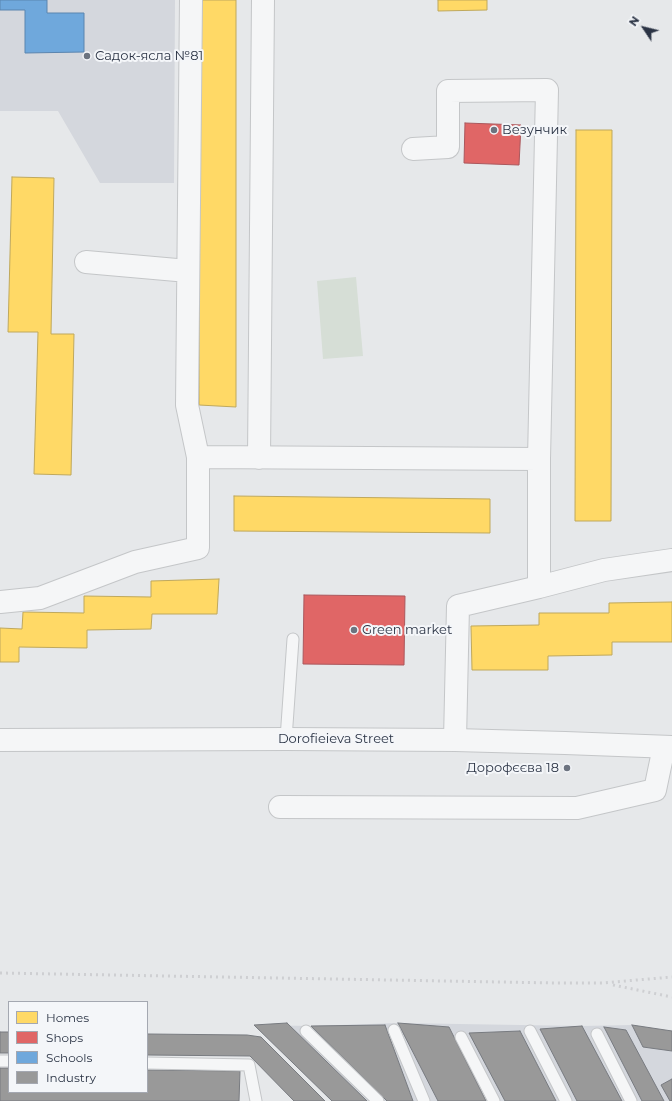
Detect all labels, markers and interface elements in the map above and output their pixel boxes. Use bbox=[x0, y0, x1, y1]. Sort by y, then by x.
north arrow bbox=[624, 8, 664, 48]
text: N bbox=[626, 13, 642, 29]
place label: Садок-ясла №81 bbox=[95, 48, 203, 64]
marker: Садок-ясла №81 bbox=[82, 51, 92, 61]
place label: Везунчик bbox=[502, 122, 567, 138]
marker: Везунчик bbox=[489, 125, 499, 135]
place label: Green market bbox=[362, 622, 452, 638]
marker: Green market bbox=[349, 625, 359, 635]
street label: Dorofieieva Street bbox=[278, 731, 394, 747]
place label: Дорофєєва 18 bbox=[467, 760, 559, 776]
marker: Дорофєєва 18 bbox=[562, 763, 572, 773]
legend bbox=[8, 1001, 148, 1093]
text: Homes bbox=[46, 1010, 89, 1025]
text: Shops bbox=[46, 1030, 83, 1045]
text: Schools bbox=[46, 1050, 92, 1065]
text: Industry bbox=[46, 1070, 96, 1085]

